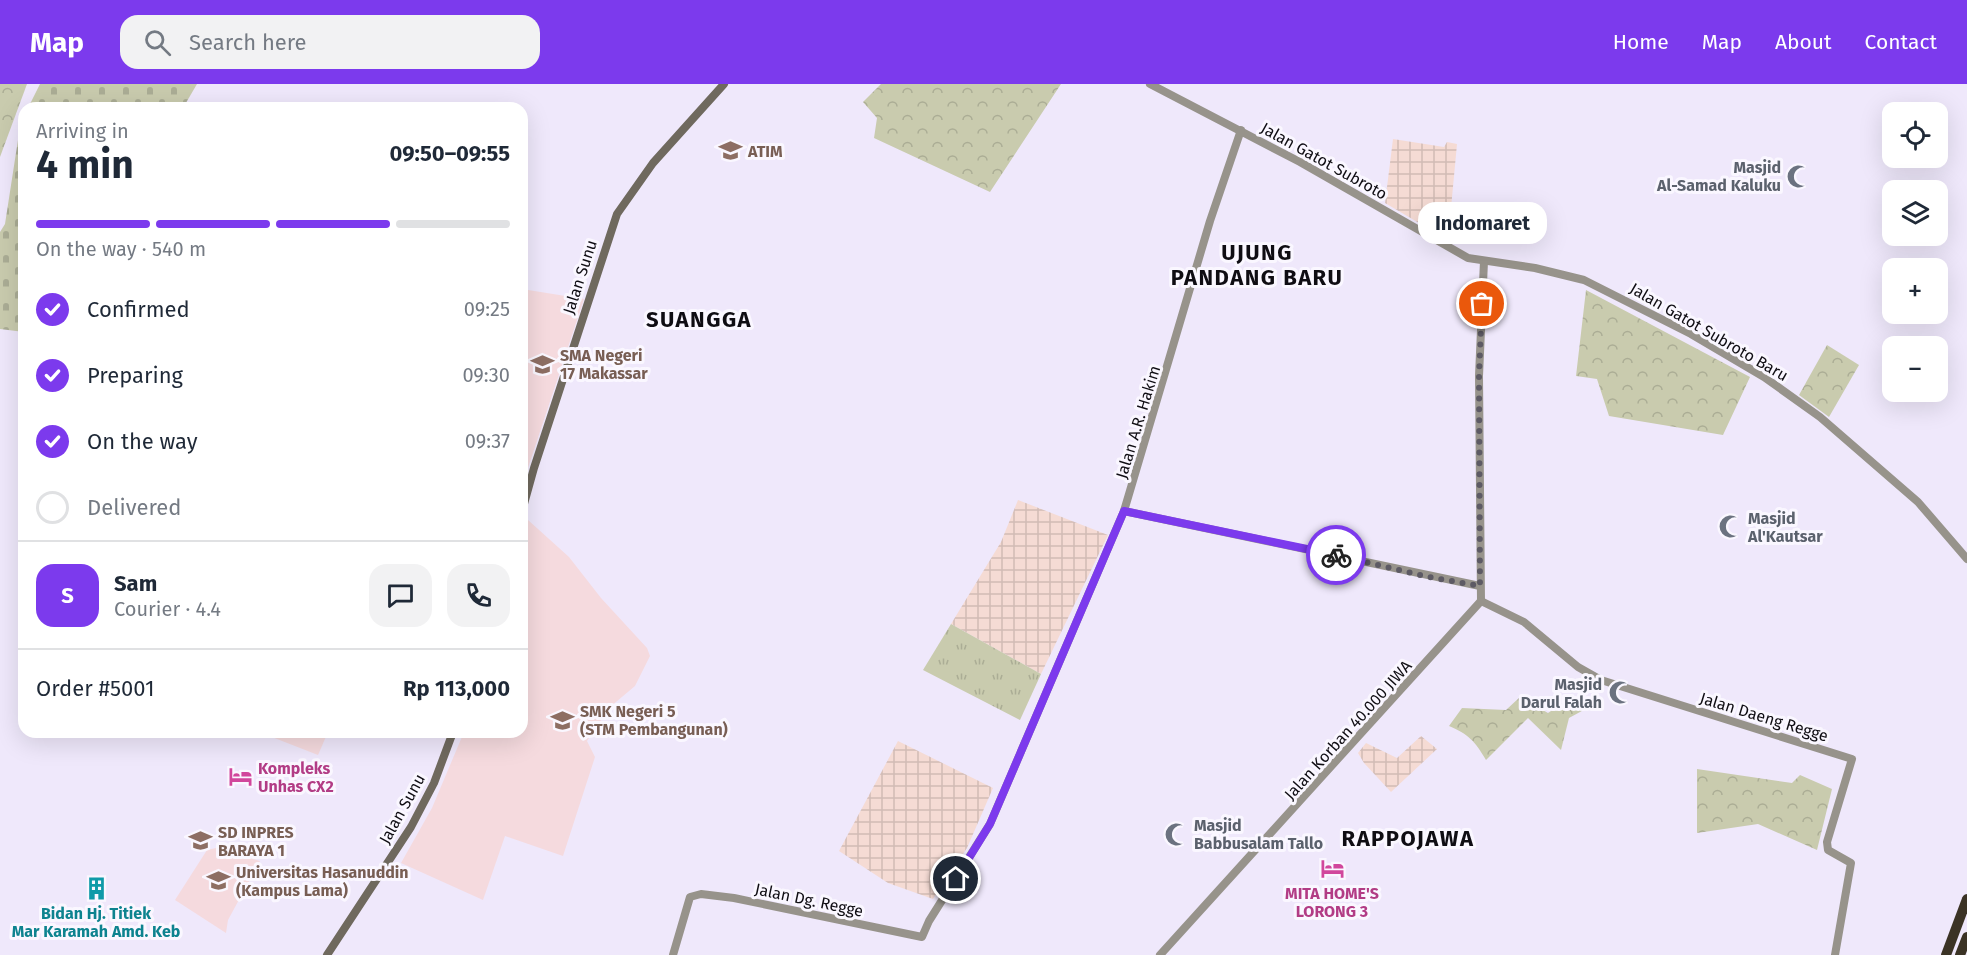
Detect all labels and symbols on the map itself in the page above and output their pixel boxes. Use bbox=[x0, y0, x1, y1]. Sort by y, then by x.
street label: Jalan Gatot Subroto bbox=[1258, 118, 1390, 204]
school or university icon: ATIM bbox=[717, 138, 743, 164]
place label: ATIM bbox=[747, 142, 783, 161]
place label: Masjid Al-Samad Kaluku bbox=[1656, 158, 1781, 195]
mosque icon: Masjid Al-Samad Kaluku bbox=[1786, 163, 1812, 189]
callout: Indomaret bbox=[1418, 202, 1546, 244]
street label: Jalan Sunu bbox=[559, 237, 601, 317]
district label: UJUNG PANDANG BARU bbox=[1171, 239, 1343, 291]
pin bbox=[1456, 278, 1507, 329]
street label: Jalan Gatot Subroto Baru bbox=[1626, 279, 1792, 385]
district label: SUANGGA bbox=[646, 306, 752, 333]
place label: SMA Negeri 17 Makassar bbox=[560, 346, 648, 383]
school or university icon: SMA Negeri 17 Makassar bbox=[529, 351, 555, 377]
street label: Jalan A.R. Hakim bbox=[1112, 363, 1164, 481]
place label: Masjid Al'Kautsar bbox=[1747, 509, 1823, 546]
mosque icon: Masjid Al'Kautsar bbox=[1717, 514, 1743, 540]
courier bbox=[1306, 525, 1366, 585]
street label: Jalan Korban 40.000 JIWA bbox=[1280, 656, 1416, 804]
place label: Masjid Darul Falah bbox=[1521, 675, 1602, 712]
mosque icon: Masjid Darul Falah bbox=[1607, 680, 1633, 706]
street label: Jalan Daeng Regge bbox=[1698, 688, 1830, 746]
place label: SMK Negeri 5 (STM Pembangunan) bbox=[580, 702, 728, 739]
school or university icon: SMK Negeri 5 (STM Pembangunan) bbox=[549, 707, 575, 733]
place label: Kompleks Unhas CX2 bbox=[258, 759, 334, 796]
hotel icon: Kompleks Unhas CX2 bbox=[227, 764, 253, 790]
street label: Jalan Sunu bbox=[375, 771, 429, 847]
place label: Masjid Babbusalam Tallo bbox=[1194, 816, 1323, 853]
mosque icon: Masjid Babbusalam Tallo bbox=[1163, 821, 1189, 847]
place label: SD INPRES BARAYA 1 bbox=[218, 823, 294, 860]
district label: RAPPOJAWA bbox=[1342, 825, 1474, 852]
school or university icon: SD INPRES BARAYA 1 bbox=[187, 828, 213, 854]
pin bbox=[930, 853, 981, 904]
hotel icon: MITA HOME'S LORONG 3 bbox=[1319, 855, 1345, 881]
place label: Universitas Hasanuddin (Kampus Lama) bbox=[236, 863, 409, 900]
school or university icon: Universitas Hasanuddin (Kampus Lama) bbox=[205, 868, 231, 894]
building icon: Bidan Hj. Titiek Mar Karamah Amd. Keb bbox=[83, 875, 109, 901]
street label: Jalan Dg. Regge bbox=[753, 879, 865, 921]
place label: MITA HOME'S LORONG 3 bbox=[1285, 884, 1379, 921]
place label: Bidan Hj. Titiek Mar Karamah Amd. Keb bbox=[12, 904, 180, 941]

